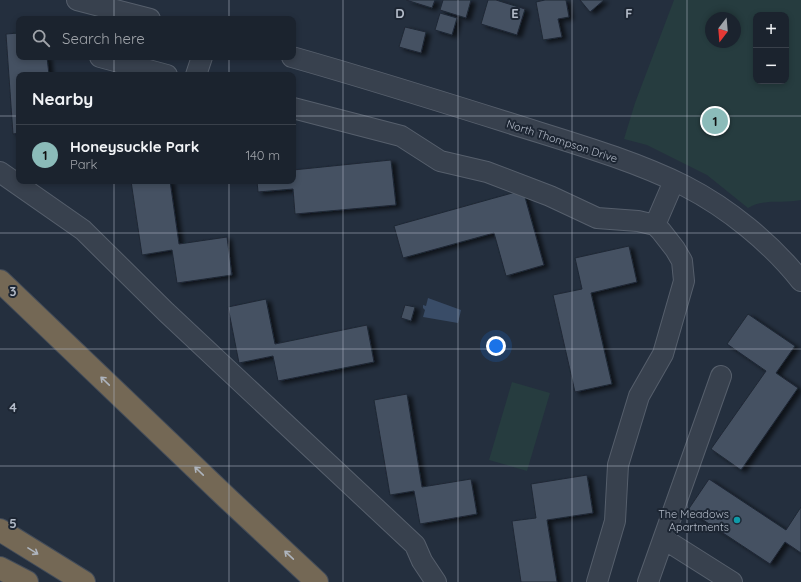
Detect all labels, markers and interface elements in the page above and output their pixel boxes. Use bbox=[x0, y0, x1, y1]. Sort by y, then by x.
text: D bbox=[395, 5, 405, 21]
text: E bbox=[511, 5, 519, 21]
text: F bbox=[625, 5, 633, 21]
north arrow bbox=[705, 12, 741, 48]
map controls bbox=[753, 12, 789, 84]
button: + bbox=[753, 12, 789, 48]
search box bbox=[16, 16, 296, 60]
icon: search bbox=[30, 27, 52, 49]
text: Search here bbox=[62, 29, 145, 48]
button: − bbox=[753, 48, 789, 84]
text: Nearby bbox=[32, 88, 93, 109]
pin: 1 bbox=[702, 106, 728, 136]
street label: North Thompson Drive bbox=[505, 116, 619, 166]
text: Honeysuckle Park bbox=[70, 137, 199, 156]
text: 1 bbox=[42, 147, 48, 163]
text: 140 m bbox=[245, 147, 280, 163]
text: Park bbox=[70, 156, 98, 172]
text: 3 bbox=[10, 283, 17, 299]
your location bbox=[486, 336, 506, 356]
one-way arrow bbox=[100, 377, 110, 386]
text: 4 bbox=[9, 399, 17, 415]
one-way arrow bbox=[193, 466, 204, 475]
place label: The Meadows Apartments bbox=[658, 507, 729, 534]
text: 5 bbox=[9, 515, 17, 531]
marker: The Meadows Apartments bbox=[732, 515, 742, 525]
one-way arrow bbox=[27, 547, 39, 555]
one-way arrow bbox=[284, 551, 294, 560]

